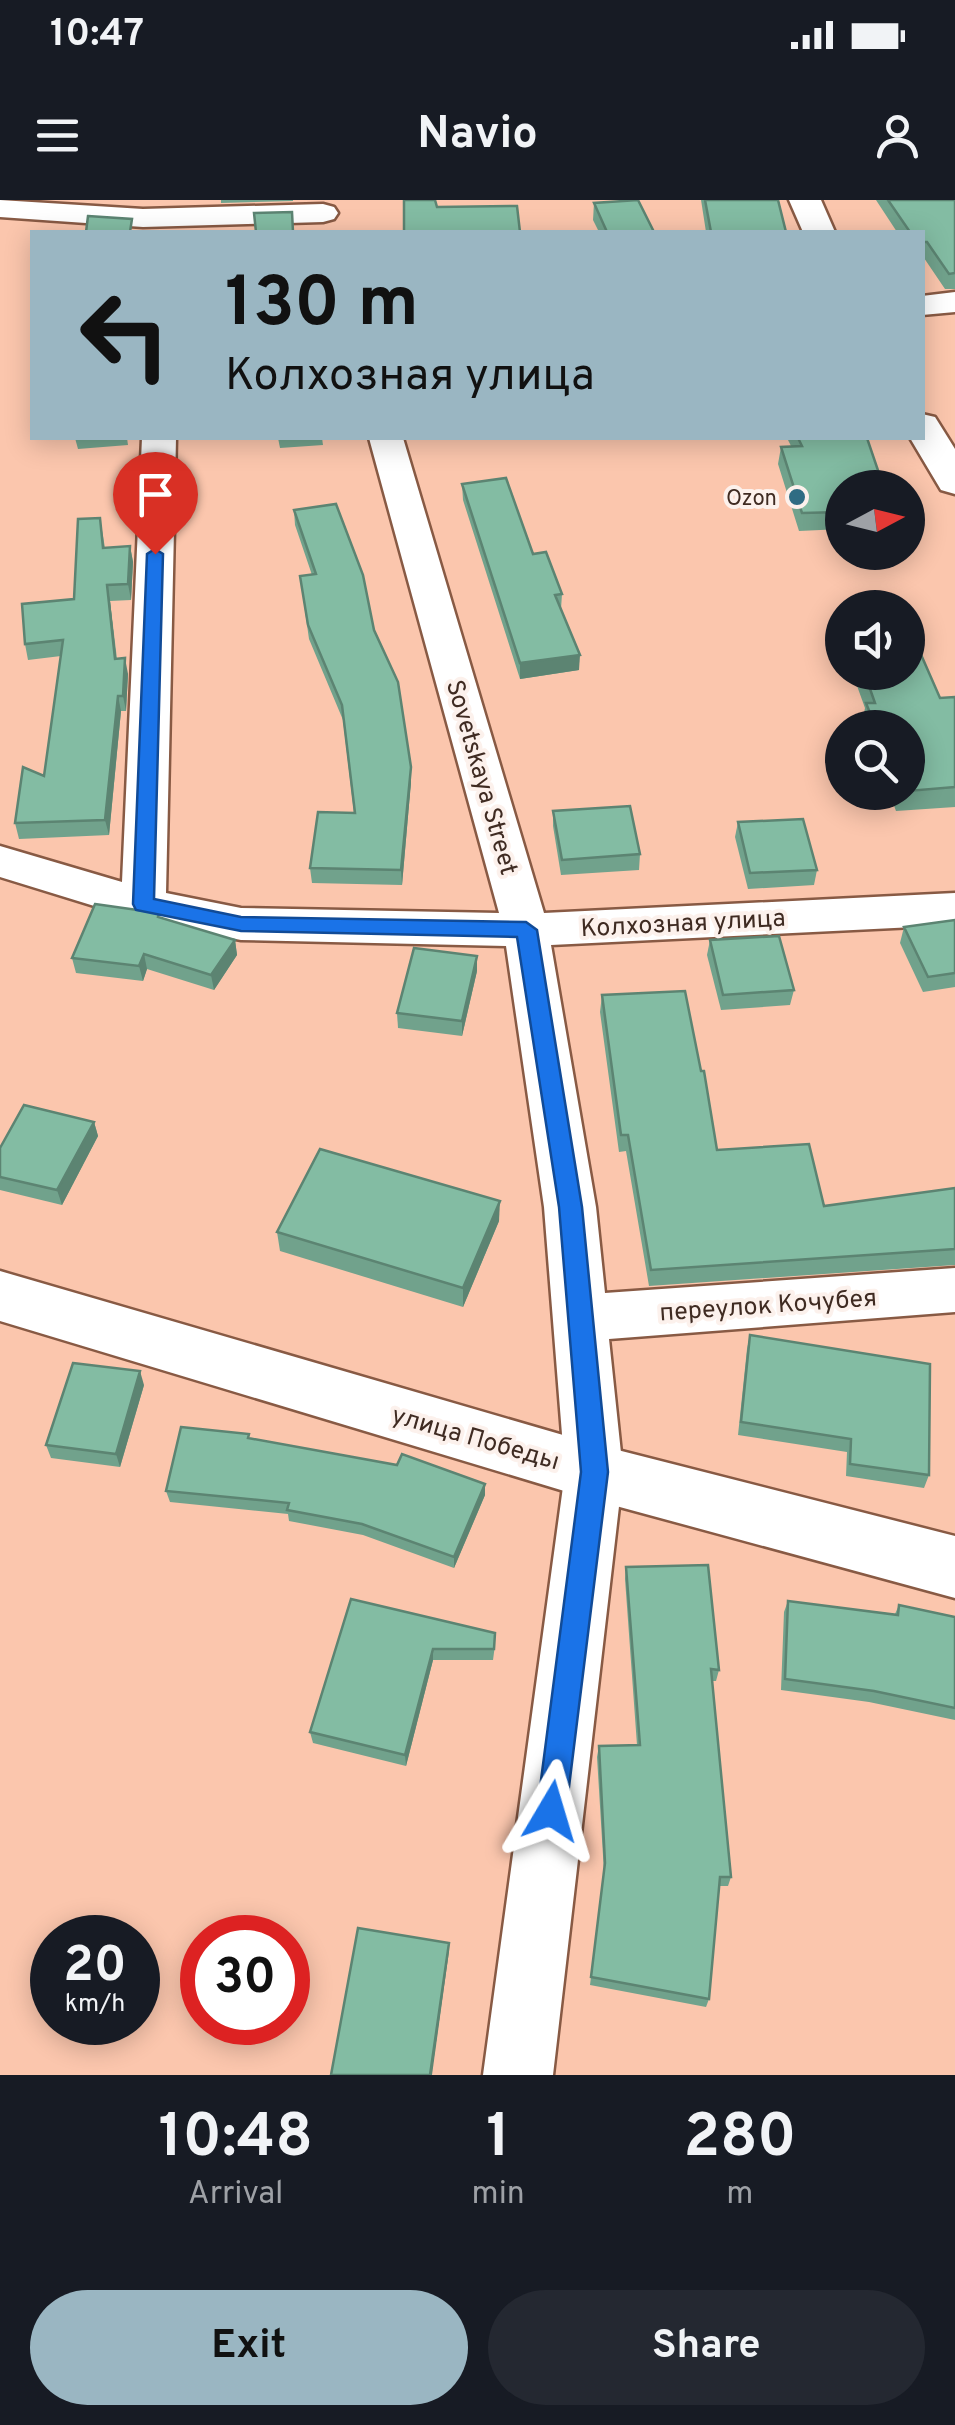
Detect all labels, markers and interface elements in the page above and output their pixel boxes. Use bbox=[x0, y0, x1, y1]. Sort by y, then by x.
text: 10:47 bbox=[50, 11, 144, 60]
text: Navio bbox=[417, 107, 538, 164]
icon: menu bbox=[30, 108, 85, 163]
icon: person bbox=[870, 108, 925, 163]
text: 130 m bbox=[225, 262, 419, 351]
icon: left bbox=[60, 270, 190, 400]
text: Колхозная улица bbox=[225, 349, 595, 406]
pin bbox=[113, 452, 198, 555]
icon: arrive bbox=[128, 467, 183, 522]
north arrow bbox=[825, 470, 925, 570]
map controls bbox=[825, 470, 925, 810]
place label: Ozon bbox=[726, 486, 777, 513]
marker: Ozon bbox=[786, 486, 808, 508]
button: sound bbox=[825, 590, 925, 690]
street label: Sovetskaya Street bbox=[437, 677, 523, 879]
button: search bbox=[825, 710, 925, 810]
street label: Колхозная улица bbox=[580, 904, 787, 946]
street label: переулок Кочубея bbox=[658, 1283, 878, 1331]
street label: улица Победы bbox=[388, 1401, 563, 1479]
position arrow bbox=[499, 1759, 603, 1863]
speed limit sign: 30 bbox=[180, 1915, 310, 2045]
text: 20 bbox=[63, 1936, 127, 1999]
text: km/h bbox=[65, 1989, 125, 2021]
text: 10:48 bbox=[159, 2102, 313, 2178]
text: 1 bbox=[486, 2102, 510, 2178]
text: 280 bbox=[683, 2102, 796, 2178]
text: Arrival bbox=[188, 2175, 283, 2215]
text: min bbox=[472, 2175, 525, 2215]
text: m bbox=[726, 2175, 753, 2215]
button: Exit bbox=[30, 2290, 468, 2405]
button: Share bbox=[488, 2290, 925, 2405]

